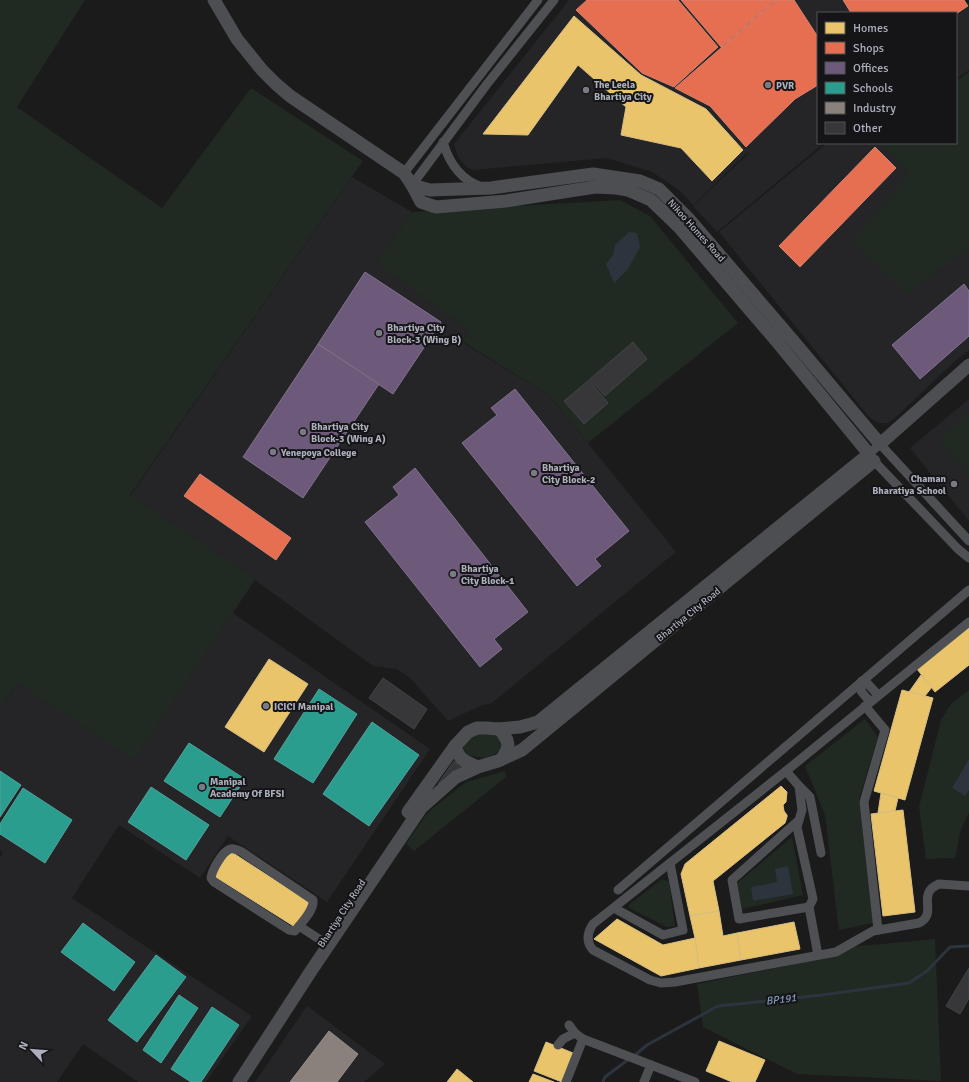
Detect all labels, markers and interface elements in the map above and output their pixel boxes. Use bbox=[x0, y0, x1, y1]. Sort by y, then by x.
legend bbox=[817, 12, 957, 144]
text: Homes bbox=[853, 21, 888, 36]
text: Shops bbox=[853, 41, 884, 56]
text: Offices bbox=[853, 61, 888, 76]
place label: The Leela Bhartiya City bbox=[594, 79, 652, 103]
marker: PVR bbox=[763, 80, 773, 90]
place label: PVR bbox=[776, 80, 794, 92]
text: Schools bbox=[853, 81, 893, 96]
marker: The Leela Bhartiya City bbox=[581, 85, 591, 95]
text: Industry bbox=[853, 101, 896, 116]
text: Other bbox=[853, 121, 883, 136]
street label: Nikoo Homes Road bbox=[665, 197, 727, 264]
place label: Bhartiya City Block-3 (Wing B) bbox=[387, 322, 461, 346]
marker: Bhartiya City Block-3 (Wing B) bbox=[374, 328, 384, 338]
place label: Bhartiya City Block-3 (Wing A) bbox=[311, 421, 386, 445]
marker: Bhartiya City Block-3 (Wing A) bbox=[298, 427, 308, 437]
marker: Yenepoya College bbox=[268, 447, 278, 457]
place label: Yenepoya College bbox=[280, 447, 356, 459]
place label: Bhartiya City Block-2 bbox=[542, 462, 595, 486]
marker: Bhartiya City Block-2 bbox=[529, 468, 539, 478]
place label: Chaman Bharatiya School bbox=[872, 473, 947, 497]
marker: Chaman Bharatiya School bbox=[949, 479, 959, 489]
place label: Bhartiya City Block-1 bbox=[461, 563, 515, 587]
marker: Bhartiya City Block-1 bbox=[448, 569, 458, 579]
street label: Bhartiya City Road bbox=[654, 585, 723, 644]
marker: ICICI Manipal bbox=[261, 701, 271, 711]
place label: ICICI Manipal bbox=[274, 701, 333, 713]
place label: Manipal Academy Of BFSI bbox=[210, 776, 284, 800]
marker: Manipal Academy Of BFSI bbox=[197, 782, 207, 792]
street label: Bhartiya City Road bbox=[315, 877, 368, 950]
water label: BP191 bbox=[765, 991, 797, 1008]
north arrow bbox=[12, 1030, 52, 1070]
text: N bbox=[16, 1040, 31, 1052]

